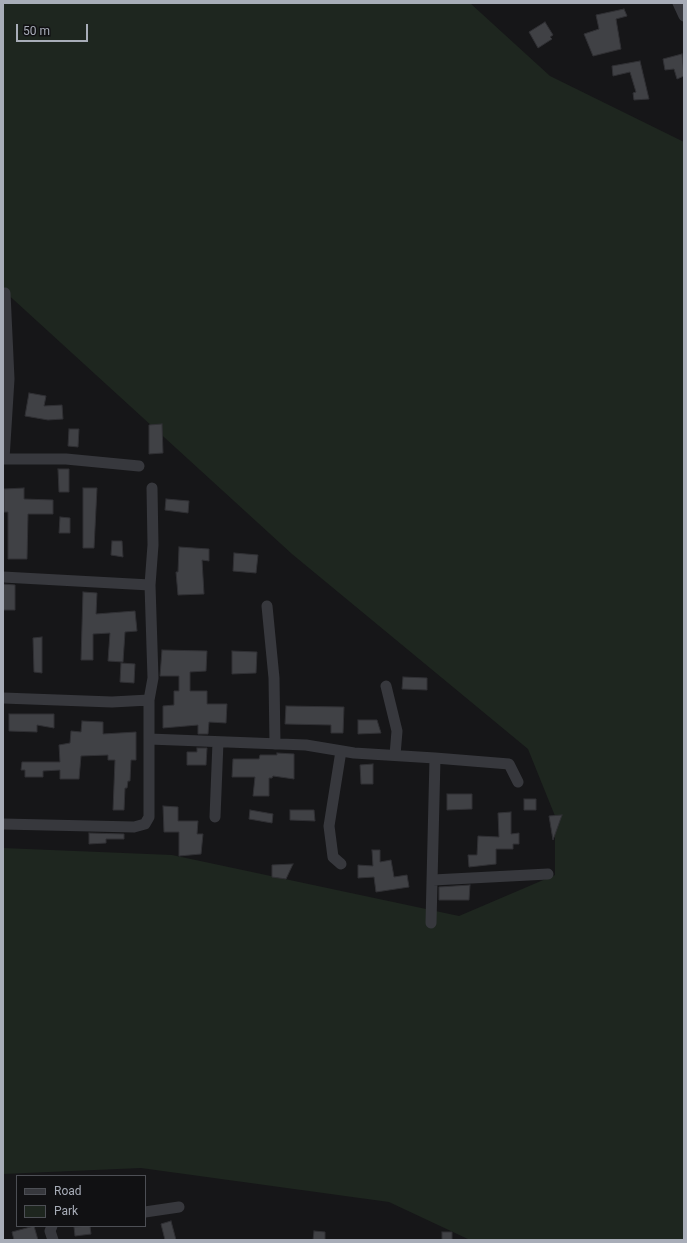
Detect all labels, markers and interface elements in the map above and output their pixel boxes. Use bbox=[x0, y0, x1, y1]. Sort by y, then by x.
scale bar bbox=[18, 16, 90, 42]
text: 50 m bbox=[23, 24, 50, 38]
legend bbox=[16, 1175, 146, 1227]
text: Road bbox=[54, 1184, 82, 1198]
text: Park bbox=[54, 1204, 78, 1218]

